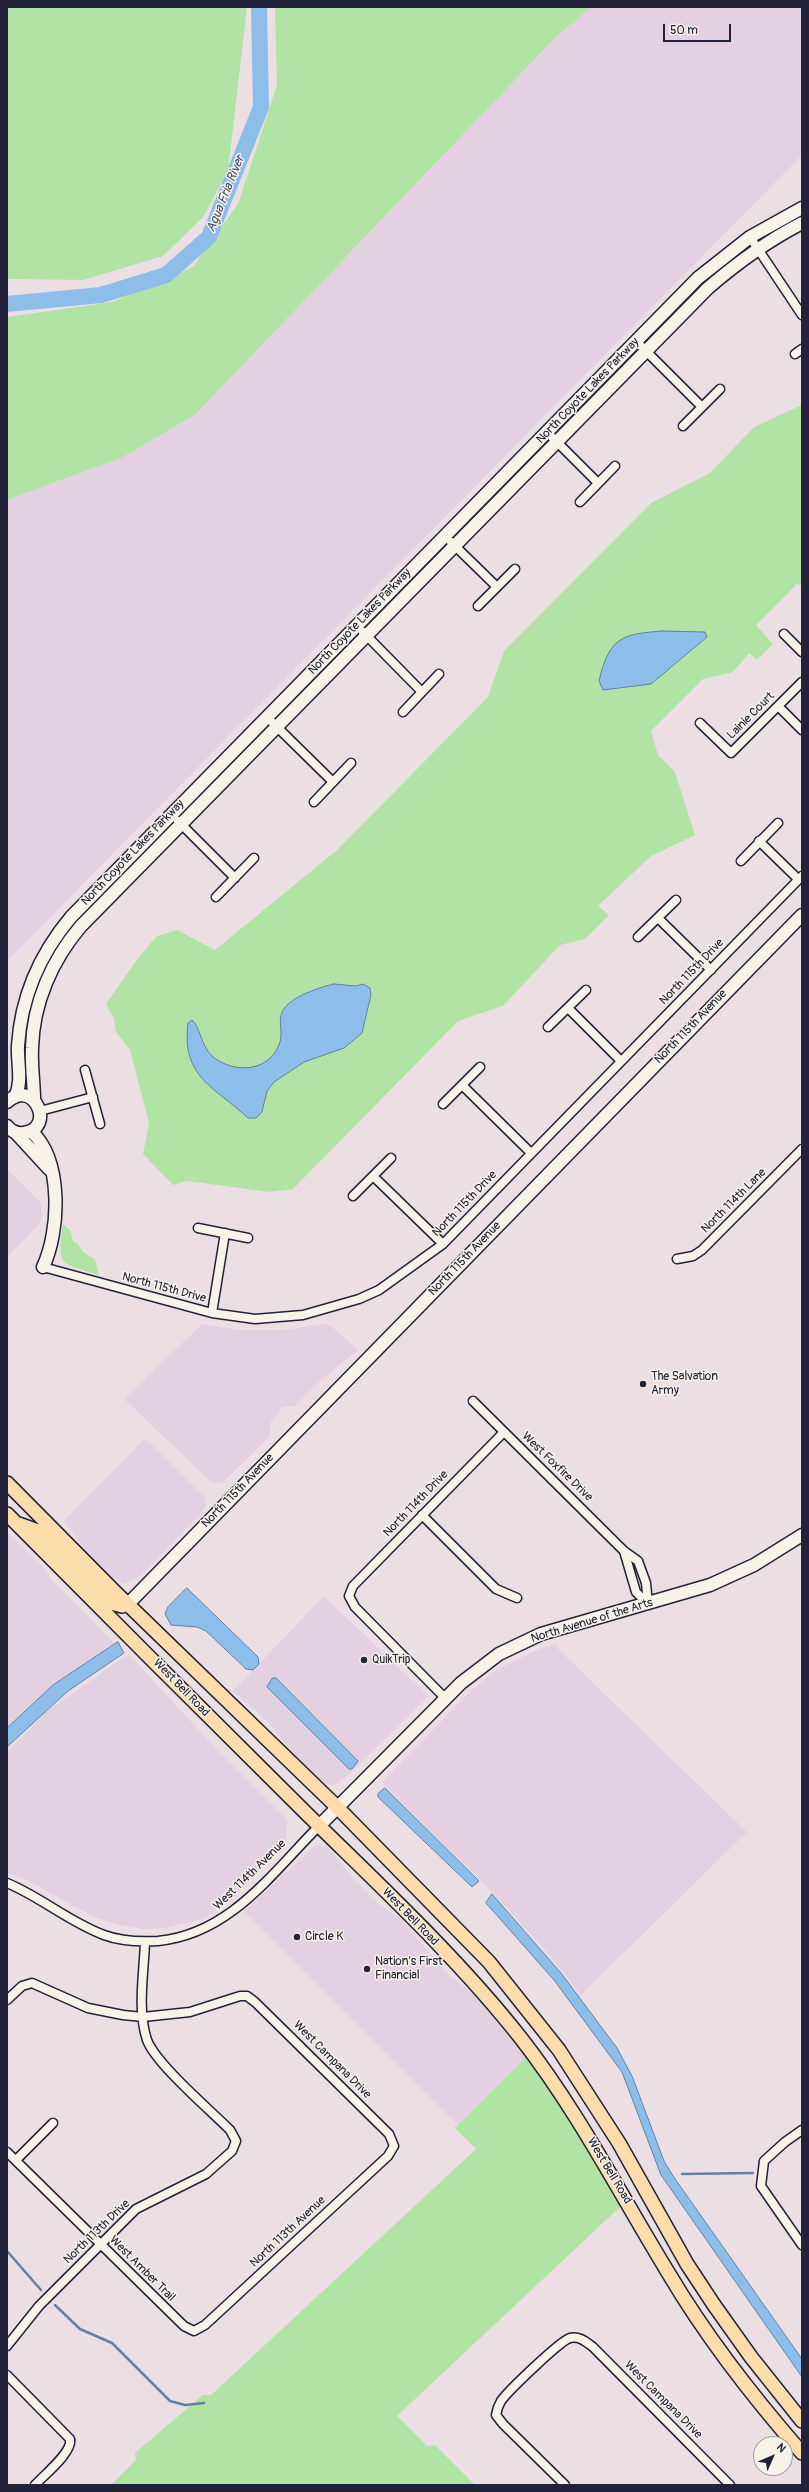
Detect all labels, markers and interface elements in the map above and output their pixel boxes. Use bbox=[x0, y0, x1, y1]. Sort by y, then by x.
scale bar bbox=[665, 16, 733, 42]
text: 50 m bbox=[670, 23, 698, 38]
water label: Agua Fria River bbox=[204, 153, 248, 235]
street label: North Coyote Lakes Parkway bbox=[534, 335, 642, 447]
street label: North Coyote Lakes Parkway bbox=[306, 566, 414, 678]
street label: Lainie Court bbox=[724, 689, 778, 743]
street label: North Coyote Lakes Parkway bbox=[79, 797, 187, 909]
street label: North 115th Drive bbox=[657, 936, 727, 1008]
street label: North 115th Avenue bbox=[652, 987, 730, 1067]
street label: North 114th Lane bbox=[698, 1165, 770, 1237]
street label: North 115th Drive bbox=[430, 1168, 500, 1240]
street label: North 115th Avenue bbox=[426, 1219, 504, 1299]
street label: North 115th Drive bbox=[120, 1270, 208, 1306]
place label: The Salvation Army bbox=[651, 1370, 718, 1398]
marker: The Salvation Army bbox=[638, 1379, 648, 1389]
street label: West Foxfire Drive bbox=[519, 1429, 595, 1505]
street label: North 115th Avenue bbox=[199, 1451, 277, 1531]
street label: North 114th Drive bbox=[381, 1468, 451, 1540]
street label: North Avenue of the Arts bbox=[529, 1596, 655, 1646]
place label: QuikTrip bbox=[372, 1653, 410, 1667]
marker: QuikTrip bbox=[359, 1655, 369, 1665]
street label: West Bell Road bbox=[150, 1656, 212, 1720]
street label: West 114th Avenue bbox=[211, 1837, 289, 1913]
street label: West Bell Road bbox=[379, 1885, 441, 1949]
place label: Circle K bbox=[305, 1930, 344, 1944]
marker: Circle K bbox=[292, 1932, 302, 1942]
place label: Nation's First Financial bbox=[375, 1955, 443, 1983]
marker: Nation's First Financial bbox=[362, 1964, 372, 1974]
street label: West Campana Drive bbox=[290, 2018, 374, 2102]
street label: West Bell Road bbox=[584, 2135, 634, 2207]
street label: North 113th Avenue bbox=[247, 2193, 329, 2271]
street label: North 113th Drive bbox=[61, 2197, 133, 2267]
street label: West Amber Trail bbox=[106, 2233, 178, 2305]
street label: West Campana Drive bbox=[621, 2358, 705, 2442]
north arrow bbox=[753, 2436, 793, 2476]
text: N bbox=[774, 2441, 788, 2455]

